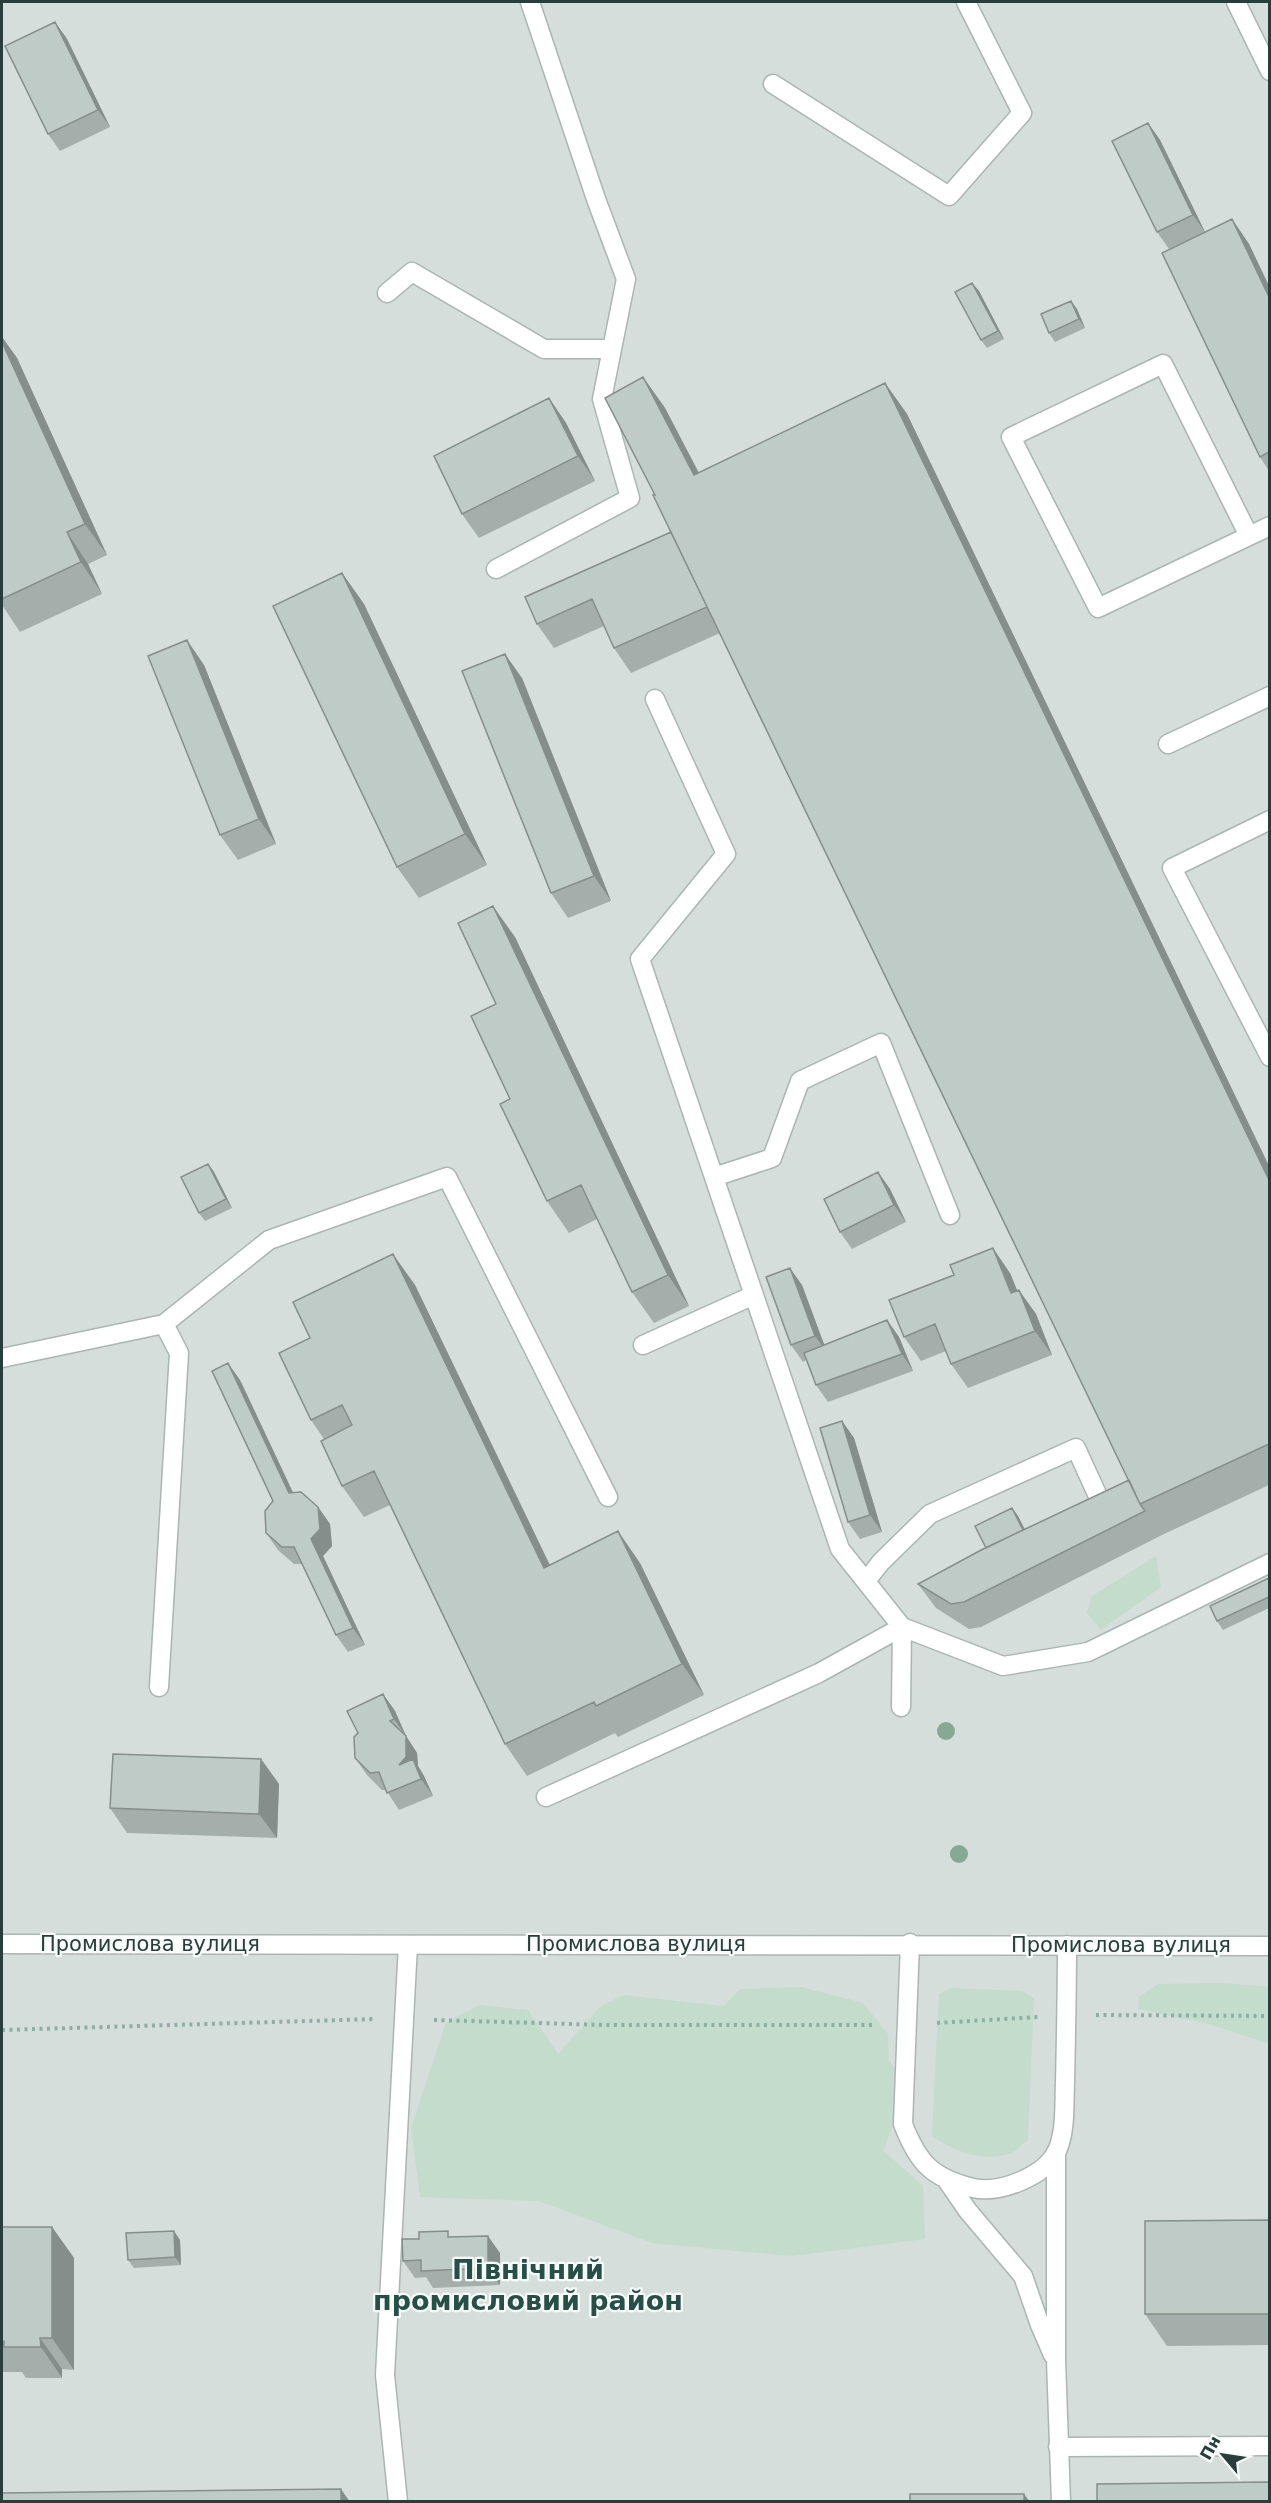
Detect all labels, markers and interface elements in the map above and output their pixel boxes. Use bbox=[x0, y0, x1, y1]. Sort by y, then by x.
street label: Промислова вулиця bbox=[40, 1932, 260, 1956]
street label: Промислова вулиця bbox=[526, 1932, 746, 1956]
street label: Промислова вулиця bbox=[1011, 1933, 1231, 1957]
district label: Північний промисловий район bbox=[373, 2254, 683, 2316]
north arrow bbox=[1193, 2425, 1253, 2485]
text: Пн bbox=[1196, 2433, 1225, 2463]

